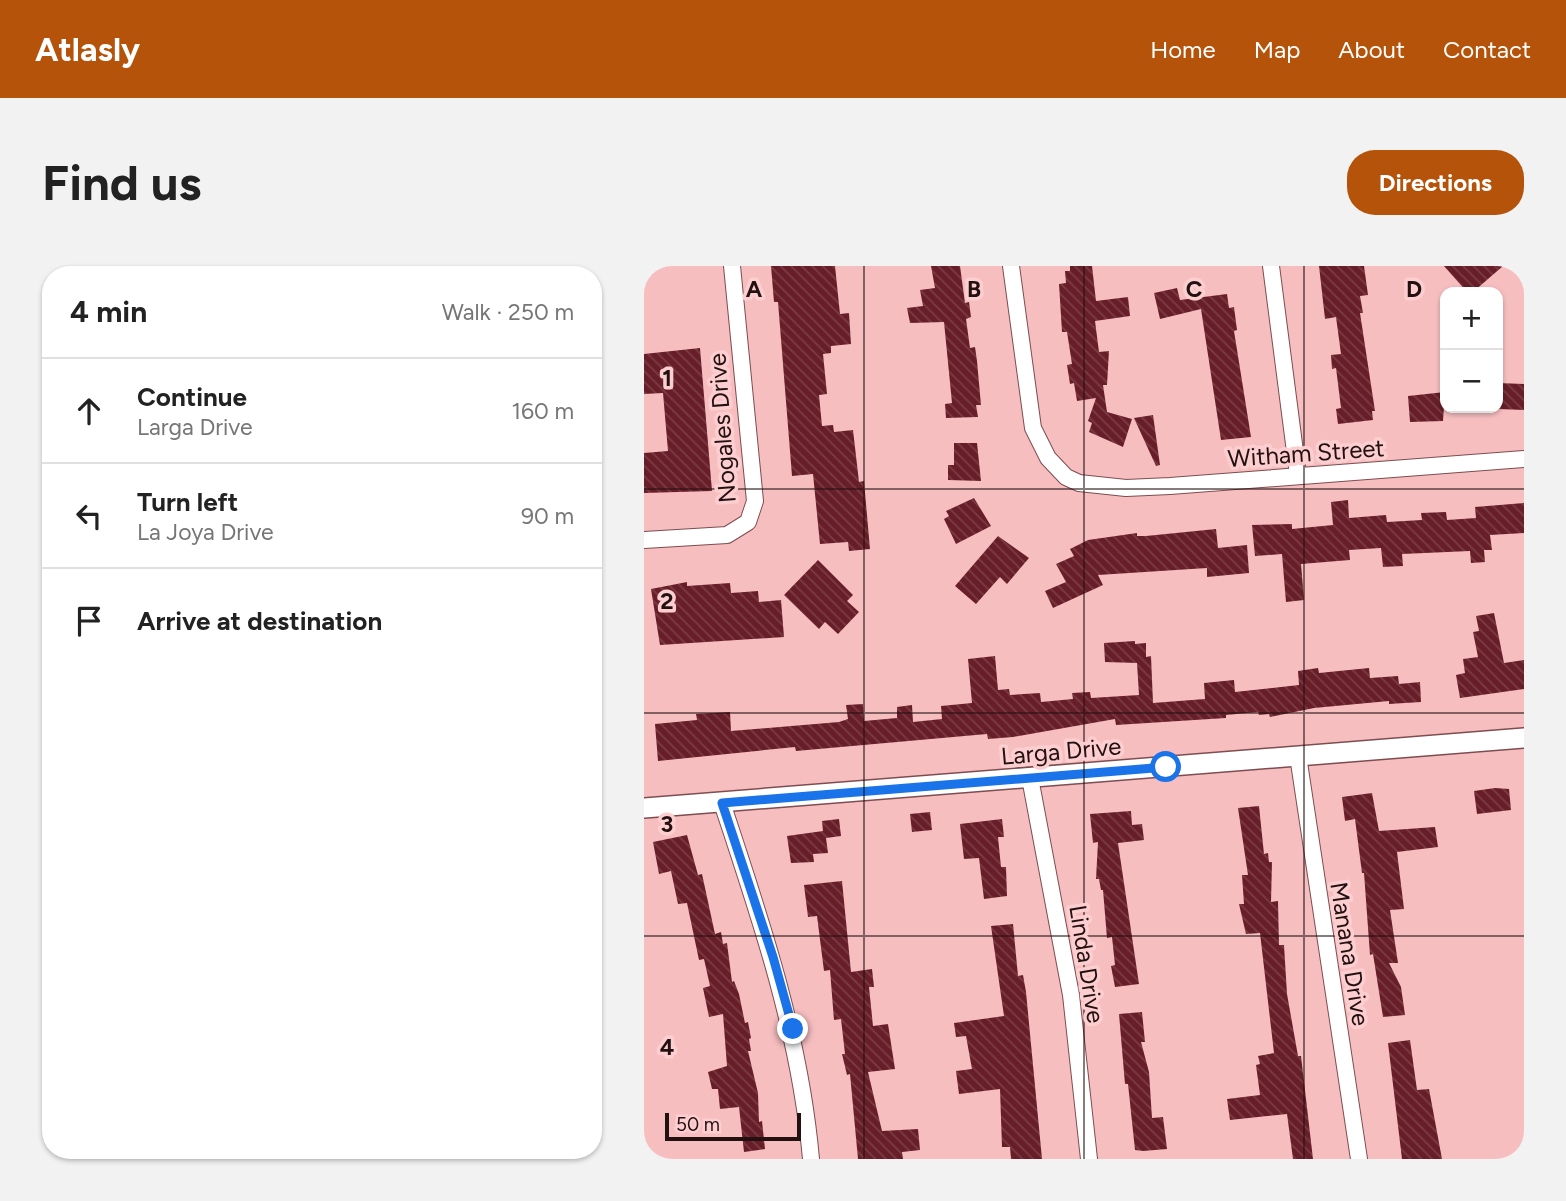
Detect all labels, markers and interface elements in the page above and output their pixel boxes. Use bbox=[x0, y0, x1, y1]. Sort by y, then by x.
text: Atlasly bbox=[35, 30, 140, 69]
text: Home bbox=[1150, 35, 1216, 64]
text: Map bbox=[1254, 35, 1300, 64]
text: About bbox=[1338, 35, 1405, 64]
text: Contact bbox=[1443, 35, 1531, 64]
button: Directions bbox=[1347, 150, 1524, 215]
text: Find us bbox=[42, 153, 201, 212]
text: A bbox=[746, 275, 763, 303]
text: B bbox=[967, 275, 981, 303]
text: C bbox=[1186, 275, 1203, 303]
text: D bbox=[1406, 275, 1422, 303]
map controls bbox=[1440, 287, 1503, 413]
button: + bbox=[1440, 287, 1503, 350]
text: 4 min bbox=[70, 293, 147, 330]
text: Walk · 250 m bbox=[442, 298, 574, 326]
button: − bbox=[1440, 350, 1503, 413]
street label: Nogales Drive bbox=[702, 352, 742, 504]
text: 1 bbox=[662, 364, 672, 392]
text: Continue bbox=[137, 381, 247, 413]
icon: ahead bbox=[70, 392, 108, 430]
text: 160 m bbox=[511, 397, 574, 425]
text: Larga Drive bbox=[137, 413, 253, 441]
street label: Witham Street bbox=[1227, 433, 1385, 473]
text: Turn left bbox=[137, 486, 238, 518]
icon: left bbox=[70, 497, 108, 535]
text: 90 m bbox=[521, 502, 574, 530]
text: La Joya Drive bbox=[137, 518, 274, 546]
text: 2 bbox=[660, 587, 674, 615]
icon: arrive bbox=[70, 602, 108, 640]
text: Arrive at destination bbox=[137, 605, 382, 637]
street label: Larga Drive bbox=[1000, 731, 1122, 771]
route start bbox=[1150, 751, 1181, 782]
text: 3 bbox=[661, 810, 673, 838]
street label: Manana Drive bbox=[1324, 880, 1376, 1028]
street label: Linda Drive bbox=[1063, 903, 1111, 1025]
route end bbox=[777, 1013, 808, 1044]
text: 4 bbox=[660, 1033, 674, 1061]
scale bar bbox=[665, 1110, 802, 1142]
text: 50 m bbox=[676, 1113, 720, 1136]

